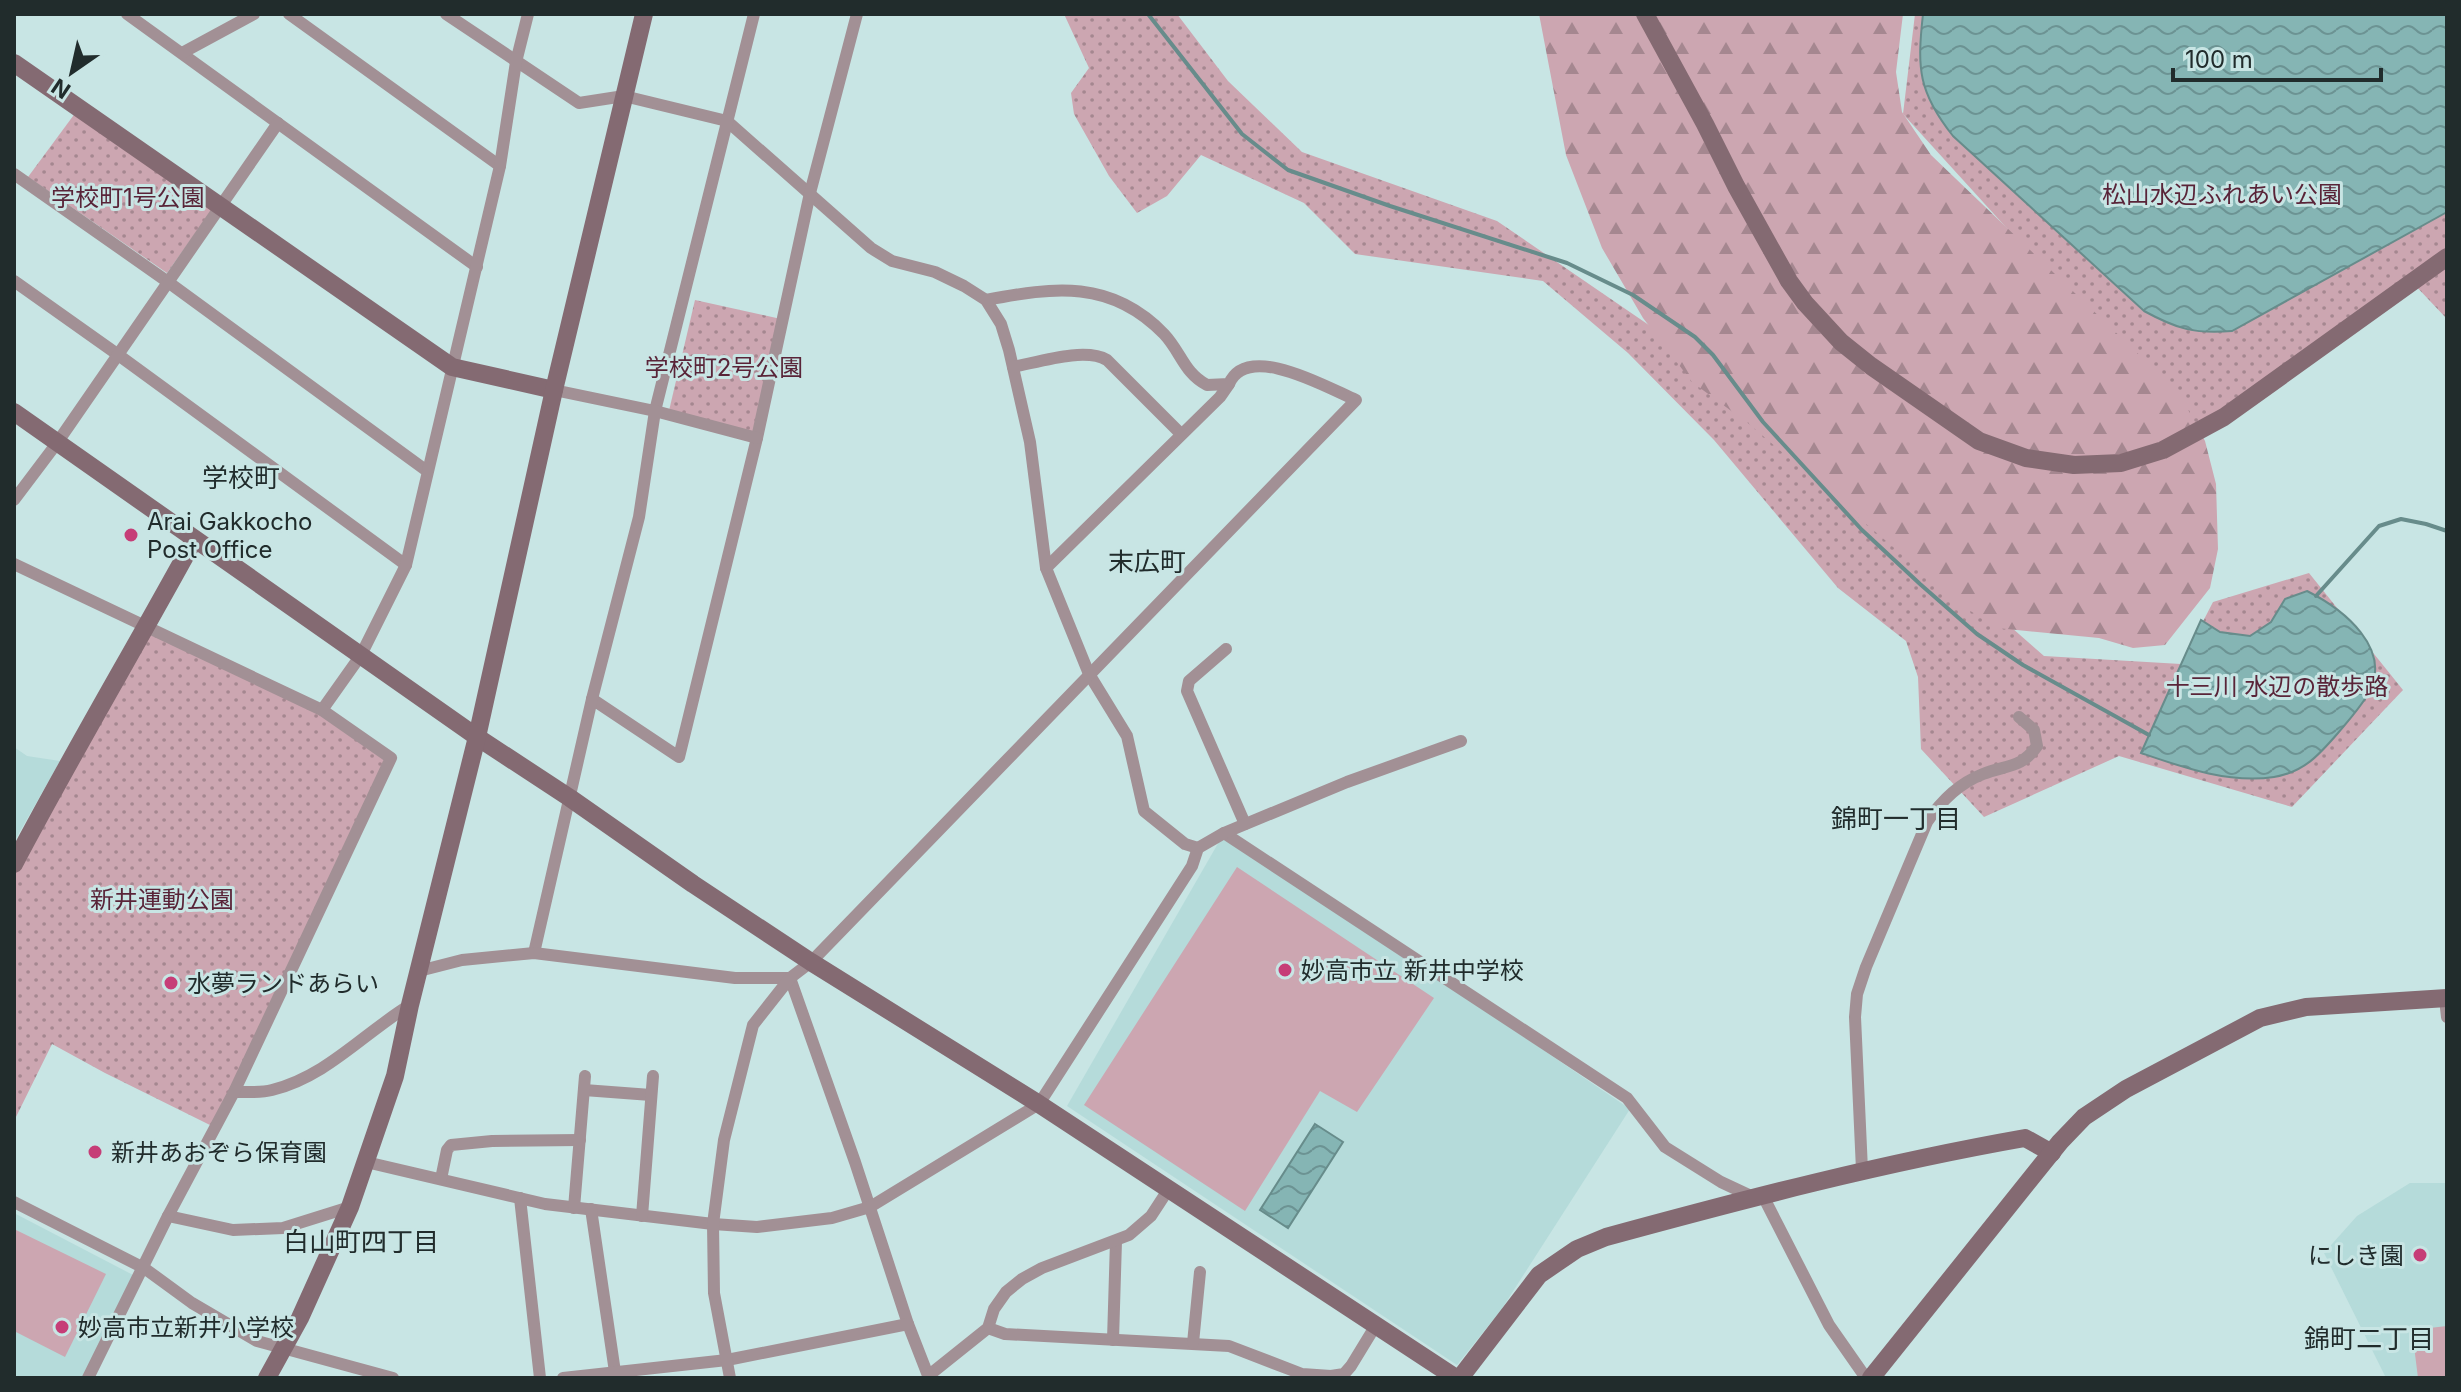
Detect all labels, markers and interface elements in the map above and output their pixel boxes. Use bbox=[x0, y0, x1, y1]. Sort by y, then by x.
north arrow bbox=[32, 32, 112, 112]
scale bar bbox=[2173, 32, 2381, 82]
text: 100 m bbox=[2185, 45, 2253, 74]
text: N bbox=[47, 73, 75, 104]
park label: 松山水辺ふれあい公園 bbox=[2102, 180, 2342, 209]
park label: 学校町1号公園 bbox=[51, 183, 205, 212]
park label: 学校町2号公園 bbox=[645, 353, 803, 382]
district label: 学校町 bbox=[202, 462, 280, 493]
place label: Arai Gakkocho Post Office bbox=[147, 507, 313, 564]
marker: Arai Gakkocho Post Office bbox=[122, 526, 140, 544]
district label: 末広町 bbox=[1108, 546, 1186, 577]
park label: 十三川 水辺の散歩路 bbox=[2166, 672, 2388, 701]
district label: 錦町一丁目 bbox=[1831, 803, 1961, 834]
park label: 新井運動公園 bbox=[90, 885, 234, 914]
place label: 妙高市立 新井中学校 bbox=[1301, 956, 1524, 985]
marker: 妙高市立 新井中学校 bbox=[1276, 961, 1294, 979]
place label: 水夢ランドあらい bbox=[187, 969, 379, 998]
marker: 水夢ランドあらい bbox=[162, 974, 180, 992]
place label: 新井あおぞら保育園 bbox=[111, 1138, 327, 1167]
marker: 新井あおぞら保育園 bbox=[86, 1143, 104, 1161]
district label: 白山町四丁目 bbox=[283, 1226, 439, 1257]
place label: にしき園 bbox=[2308, 1241, 2404, 1270]
marker: にしき園 bbox=[2411, 1246, 2429, 1264]
place label: 妙高市立新井小学校 bbox=[78, 1313, 294, 1342]
marker: 妙高市立新井小学校 bbox=[53, 1318, 71, 1336]
district label: 錦町二丁目 bbox=[2304, 1323, 2434, 1354]

